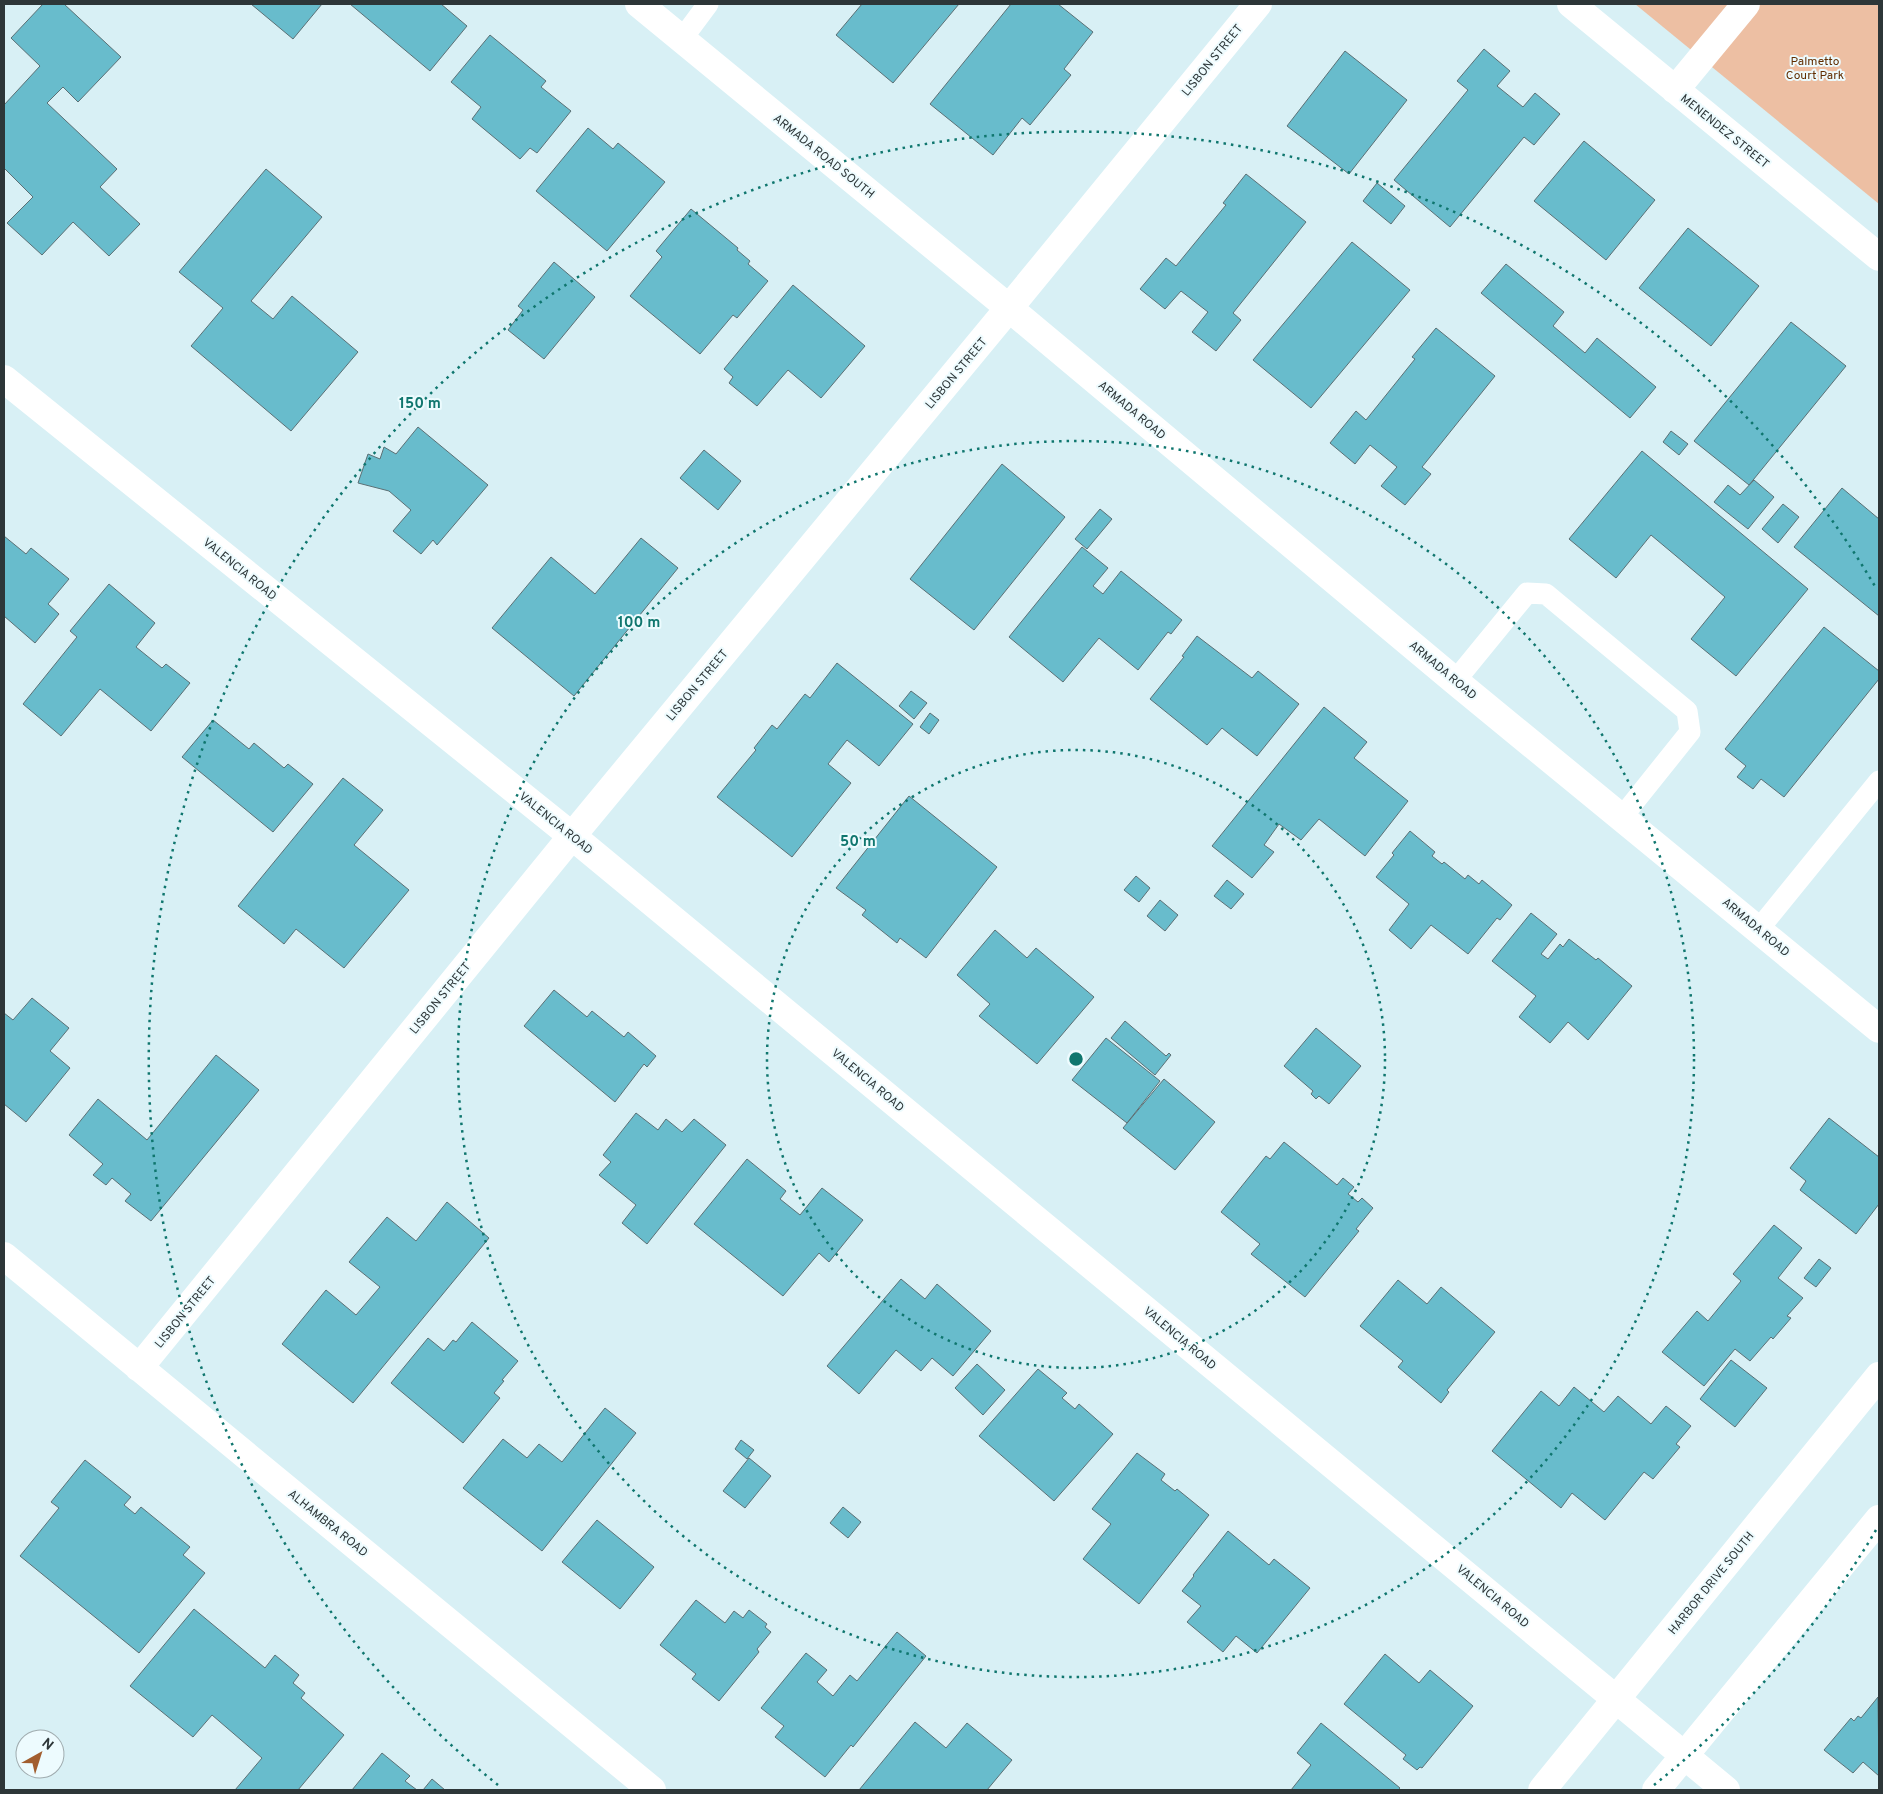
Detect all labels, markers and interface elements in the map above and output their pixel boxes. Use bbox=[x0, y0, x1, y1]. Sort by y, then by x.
street label: LISBON STREET bbox=[1179, 21, 1247, 100]
park label: Palmetto Court Park bbox=[1786, 54, 1844, 84]
street label: MENENDEZ STREET bbox=[1677, 91, 1772, 173]
street label: ARMADA ROAD SOUTH bbox=[769, 111, 877, 203]
street label: LISBON STREET bbox=[922, 335, 991, 413]
street label: ARMADA ROAD bbox=[1094, 378, 1169, 444]
text: 150 m bbox=[399, 395, 441, 414]
street label: VALENCIA ROAD bbox=[199, 535, 280, 604]
text: 100 m bbox=[618, 614, 660, 633]
street label: ARMADA ROAD bbox=[1405, 638, 1480, 704]
street label: LISBON STREET bbox=[663, 647, 732, 725]
street label: VALENCIA ROAD bbox=[515, 789, 596, 858]
text: 50 m bbox=[840, 833, 876, 852]
street label: ARMADA ROAD bbox=[1718, 895, 1793, 961]
street label: LISBON STREET bbox=[407, 959, 475, 1038]
street label: VALENCIA ROAD bbox=[828, 1046, 907, 1116]
centre of rings bbox=[1067, 1050, 1085, 1068]
street label: LISBON STREET bbox=[152, 1273, 220, 1352]
street label: VALENCIA ROAD bbox=[1140, 1304, 1219, 1374]
street label: ALHAMBRA ROAD bbox=[284, 1487, 371, 1561]
street label: HARBOR DRIVE SOUTH bbox=[1665, 1529, 1758, 1638]
street label: VALENCIA ROAD bbox=[1453, 1562, 1532, 1632]
north arrow bbox=[15, 1729, 65, 1779]
text: N bbox=[38, 1735, 56, 1755]

